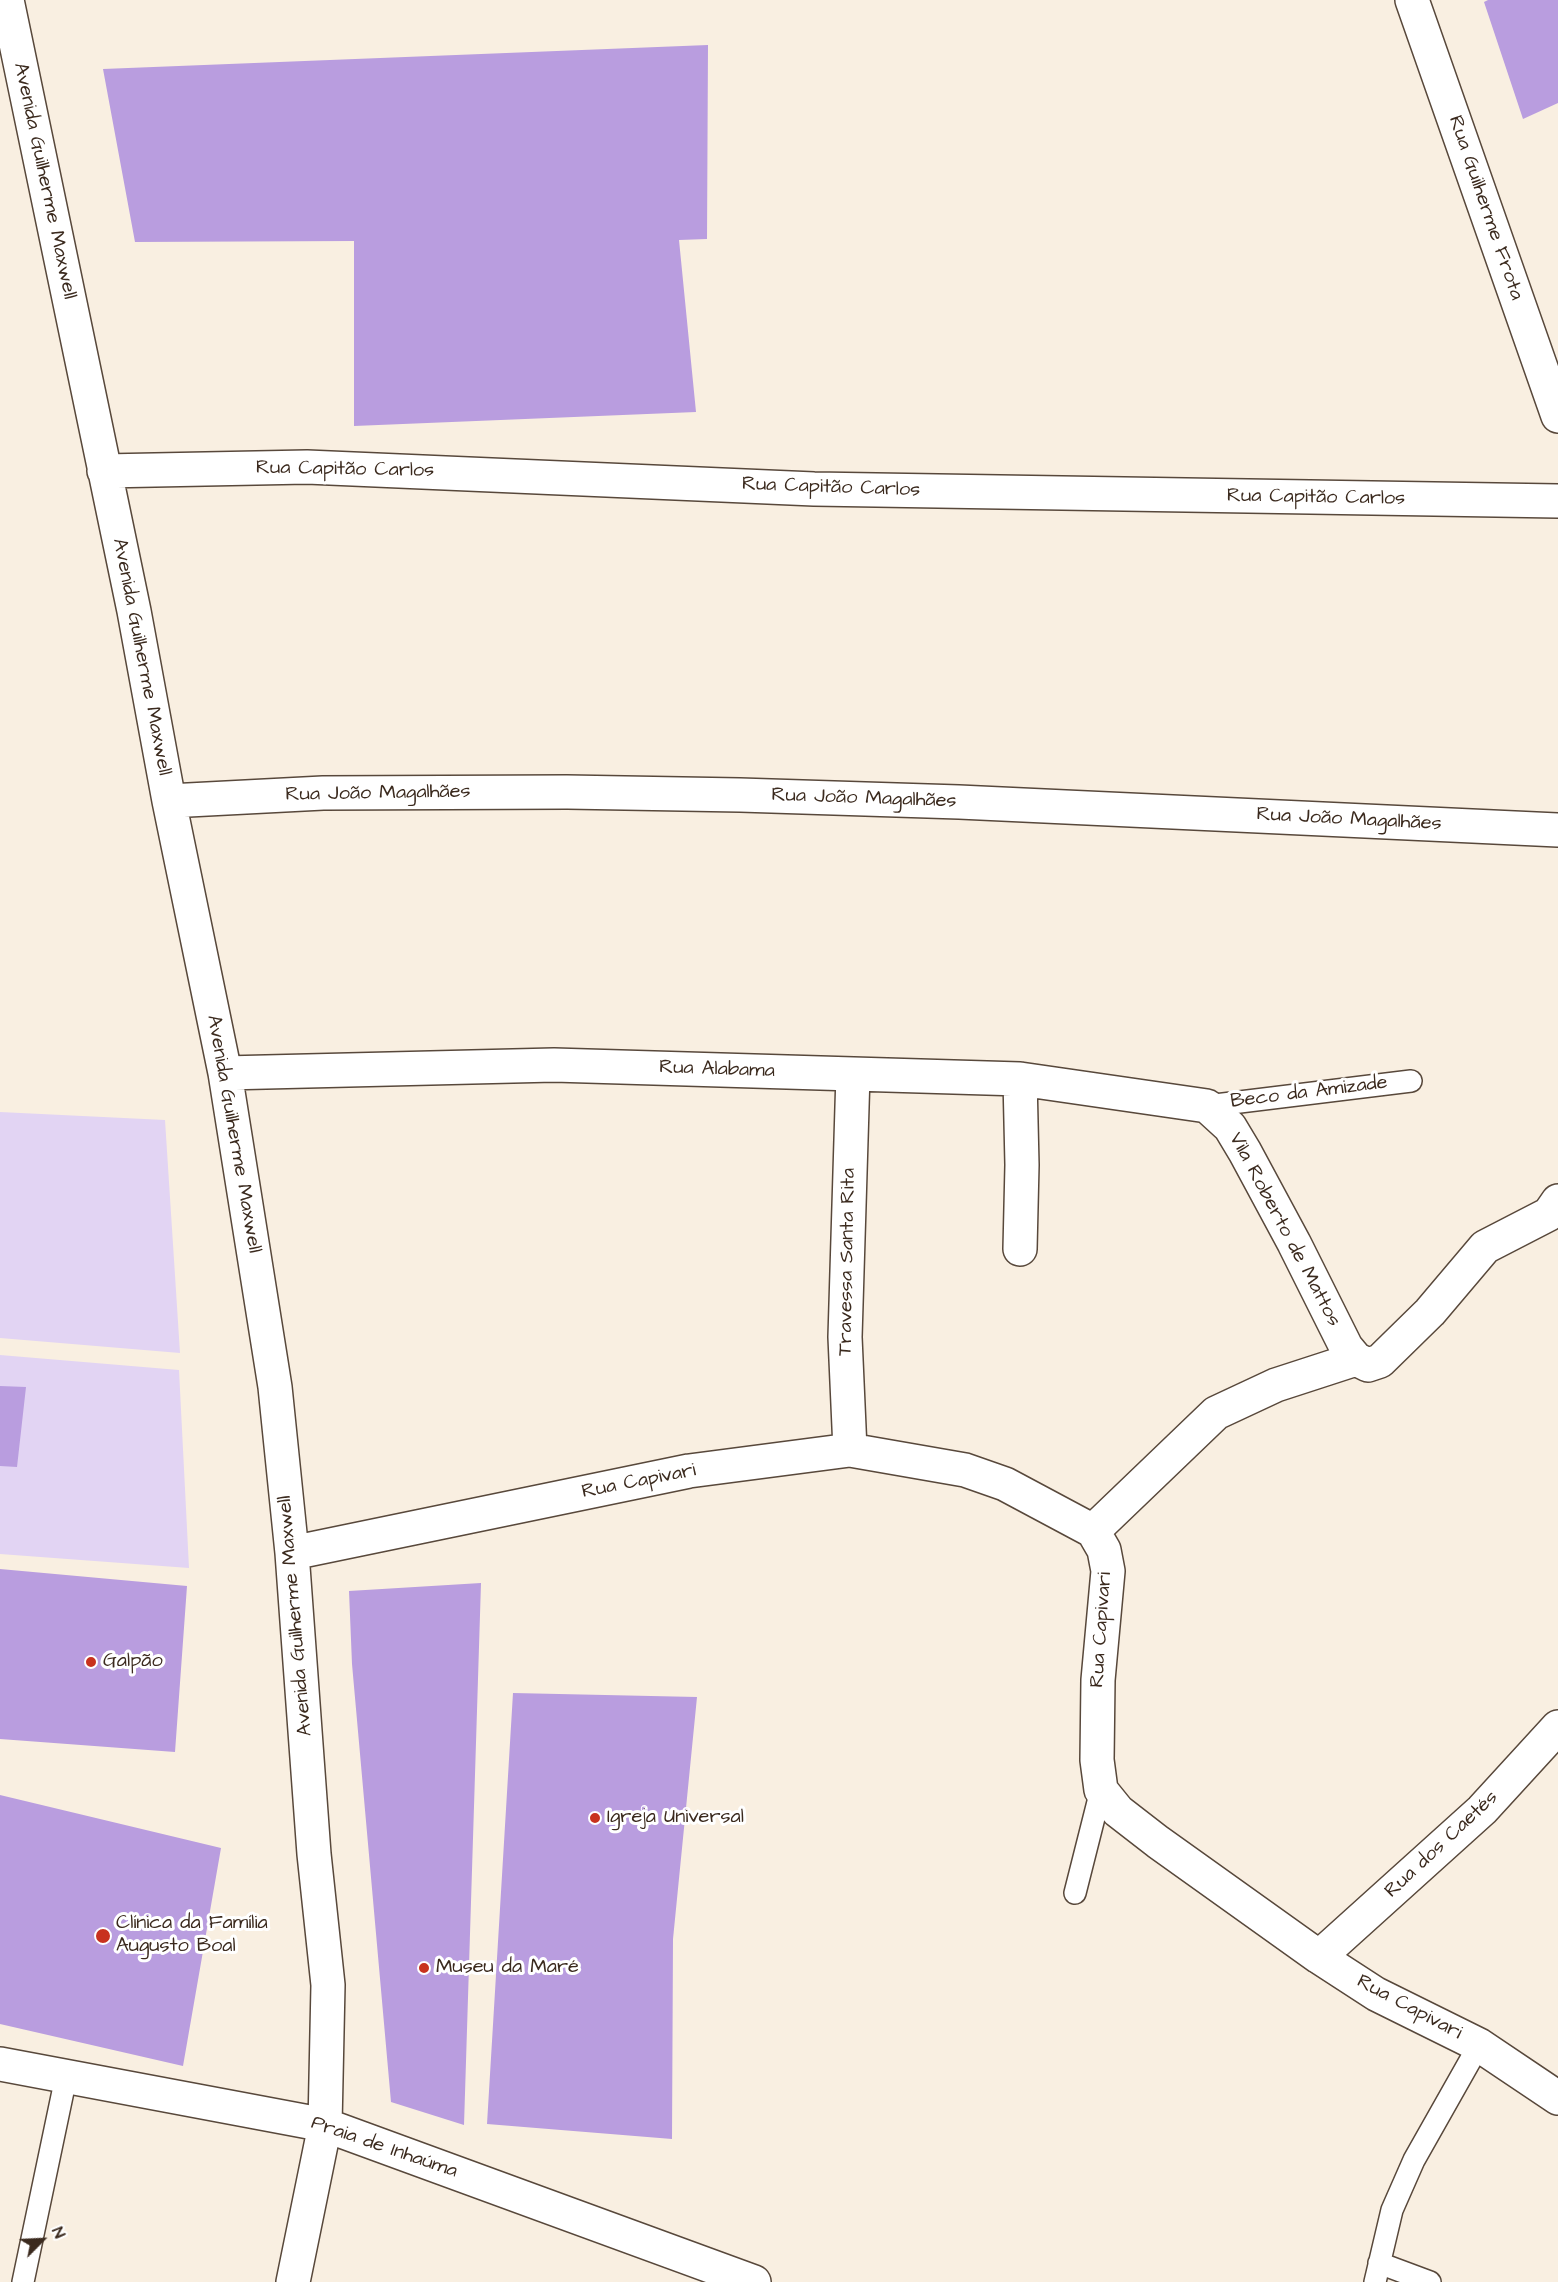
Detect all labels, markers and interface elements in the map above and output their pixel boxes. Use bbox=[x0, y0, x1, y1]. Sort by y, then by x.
street label: Avenida Guilherme Maxwell bbox=[7, 61, 81, 301]
street label: Rua Guilherme Frota bbox=[1442, 113, 1528, 303]
street label: Rua Capitão Carlos bbox=[256, 456, 434, 484]
street label: Rua Capitão Carlos bbox=[741, 473, 921, 503]
street label: Rua Capitão Carlos bbox=[1227, 484, 1405, 512]
street label: Avenida Guilherme Maxwell bbox=[106, 536, 176, 778]
street label: Rua João Magalhães bbox=[285, 780, 471, 808]
street label: Rua João Magalhães bbox=[771, 784, 957, 814]
street label: Rua João Magalhães bbox=[1256, 803, 1442, 837]
street label: Avenida Guilherme Maxwell bbox=[200, 1013, 266, 1255]
street label: Rua Alabama bbox=[659, 1056, 775, 1084]
street label: Beco da Amizade bbox=[1229, 1071, 1389, 1115]
street label: Vila Roberto de Mattos bbox=[1223, 1129, 1345, 1331]
street label: Travessa Santa Rita bbox=[834, 1168, 862, 1356]
street label: Rua Capivari bbox=[580, 1459, 698, 1505]
street label: Avenida Guilherme Maxwell bbox=[274, 1495, 318, 1737]
street label: Rua Capivari bbox=[1086, 1571, 1118, 1689]
place label: Galpão bbox=[103, 1650, 163, 1674]
marker: Galpão bbox=[84, 1655, 98, 1669]
street label: Rua dos Caetés bbox=[1380, 1786, 1504, 1904]
place label: Igreja Universal bbox=[607, 1806, 744, 1830]
marker: Igreja Universal bbox=[588, 1811, 602, 1825]
place label: Clínica da Família Augusto Boal bbox=[116, 1912, 268, 1959]
marker: Clínica da Família Augusto Boal bbox=[94, 1927, 112, 1945]
place label: Museu da Maré bbox=[436, 1956, 579, 1980]
marker: Museu da Maré bbox=[417, 1961, 431, 1975]
street label: Rua Capivari bbox=[1352, 1970, 1466, 2046]
street label: Praia de Inhaúma bbox=[308, 2112, 460, 2184]
north arrow bbox=[12, 2210, 72, 2270]
text: N bbox=[46, 2224, 71, 2242]

